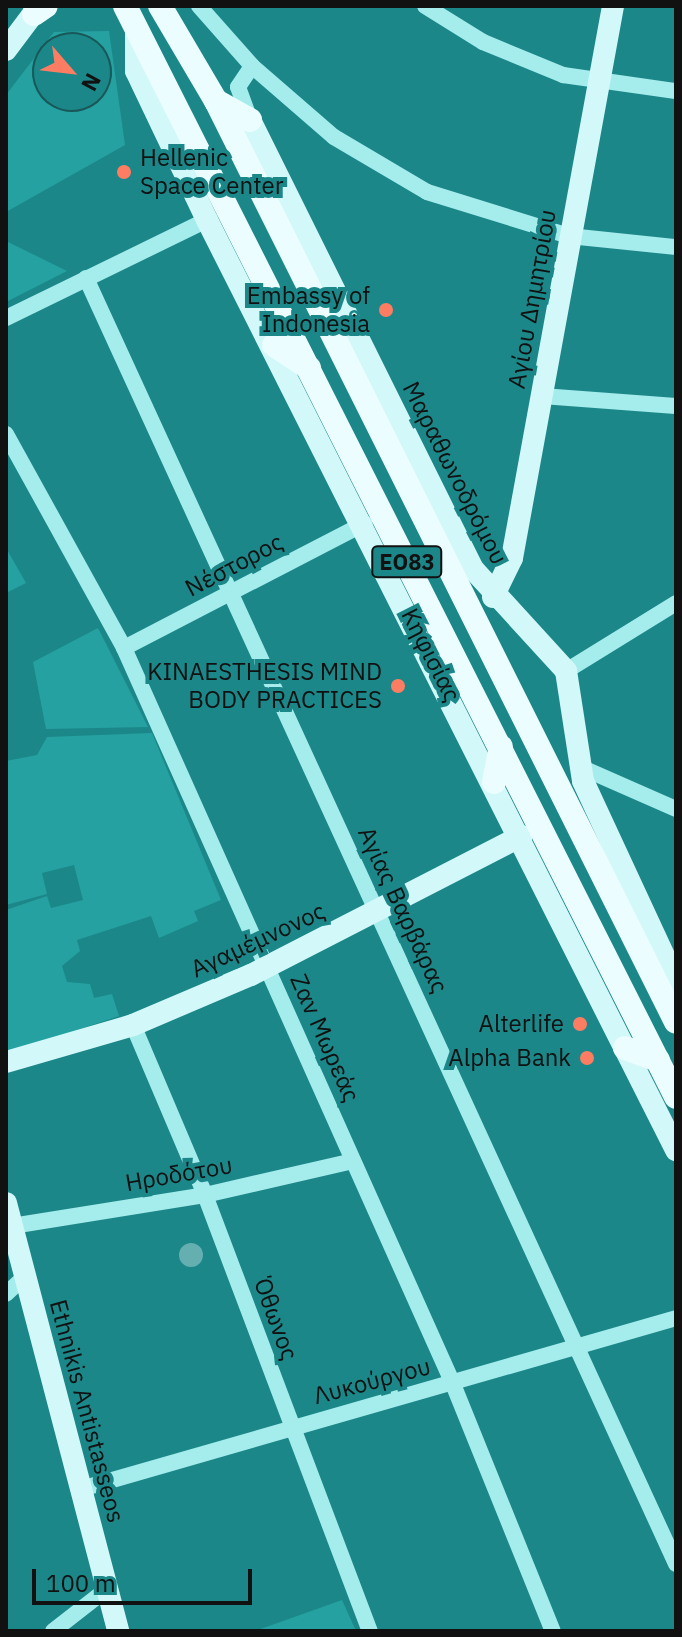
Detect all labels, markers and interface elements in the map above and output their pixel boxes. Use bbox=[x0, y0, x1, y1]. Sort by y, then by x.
north arrow bbox=[32, 32, 112, 112]
text: N bbox=[75, 69, 108, 96]
place label: Hellenic Space Center bbox=[140, 144, 283, 200]
marker: Hellenic Space Center bbox=[115, 163, 133, 181]
street label: Αγίου Δημητρίου bbox=[502, 207, 562, 391]
place label: Embassy of Indonesia bbox=[247, 282, 370, 338]
marker: Embassy of Indonesia bbox=[377, 301, 395, 319]
street label: Μαραθωνοδρόμου bbox=[396, 377, 514, 569]
street label: Νέστορος bbox=[180, 527, 288, 603]
road number: ΕΟ83 bbox=[371, 544, 443, 580]
street label: Κηφισίας bbox=[395, 604, 467, 706]
place label: KINAESTHESIS MIND BODY PRACTICES bbox=[147, 658, 382, 714]
marker: KINAESTHESIS MIND BODY PRACTICES bbox=[389, 677, 407, 695]
street label: Αγίας Βαρβάρας bbox=[352, 822, 454, 998]
street label: Αγαμέμνονος bbox=[186, 896, 330, 984]
street label: Ζαν Μωρεάς bbox=[284, 970, 366, 1106]
place label: Alterlife bbox=[479, 1010, 564, 1038]
marker: Alterlife bbox=[571, 1015, 589, 1033]
place label: Alpha Bank bbox=[448, 1044, 571, 1072]
marker: Alpha Bank bbox=[578, 1049, 596, 1067]
street label: Ηροδότου bbox=[123, 1150, 235, 1198]
street label: Όθωνος bbox=[248, 1274, 304, 1364]
street label: Ethnikis Antistasseos bbox=[43, 1296, 131, 1526]
street label: Λυκούργου bbox=[310, 1352, 434, 1410]
scale bar bbox=[36, 1553, 256, 1603]
text: 100 m bbox=[46, 1567, 116, 1599]

